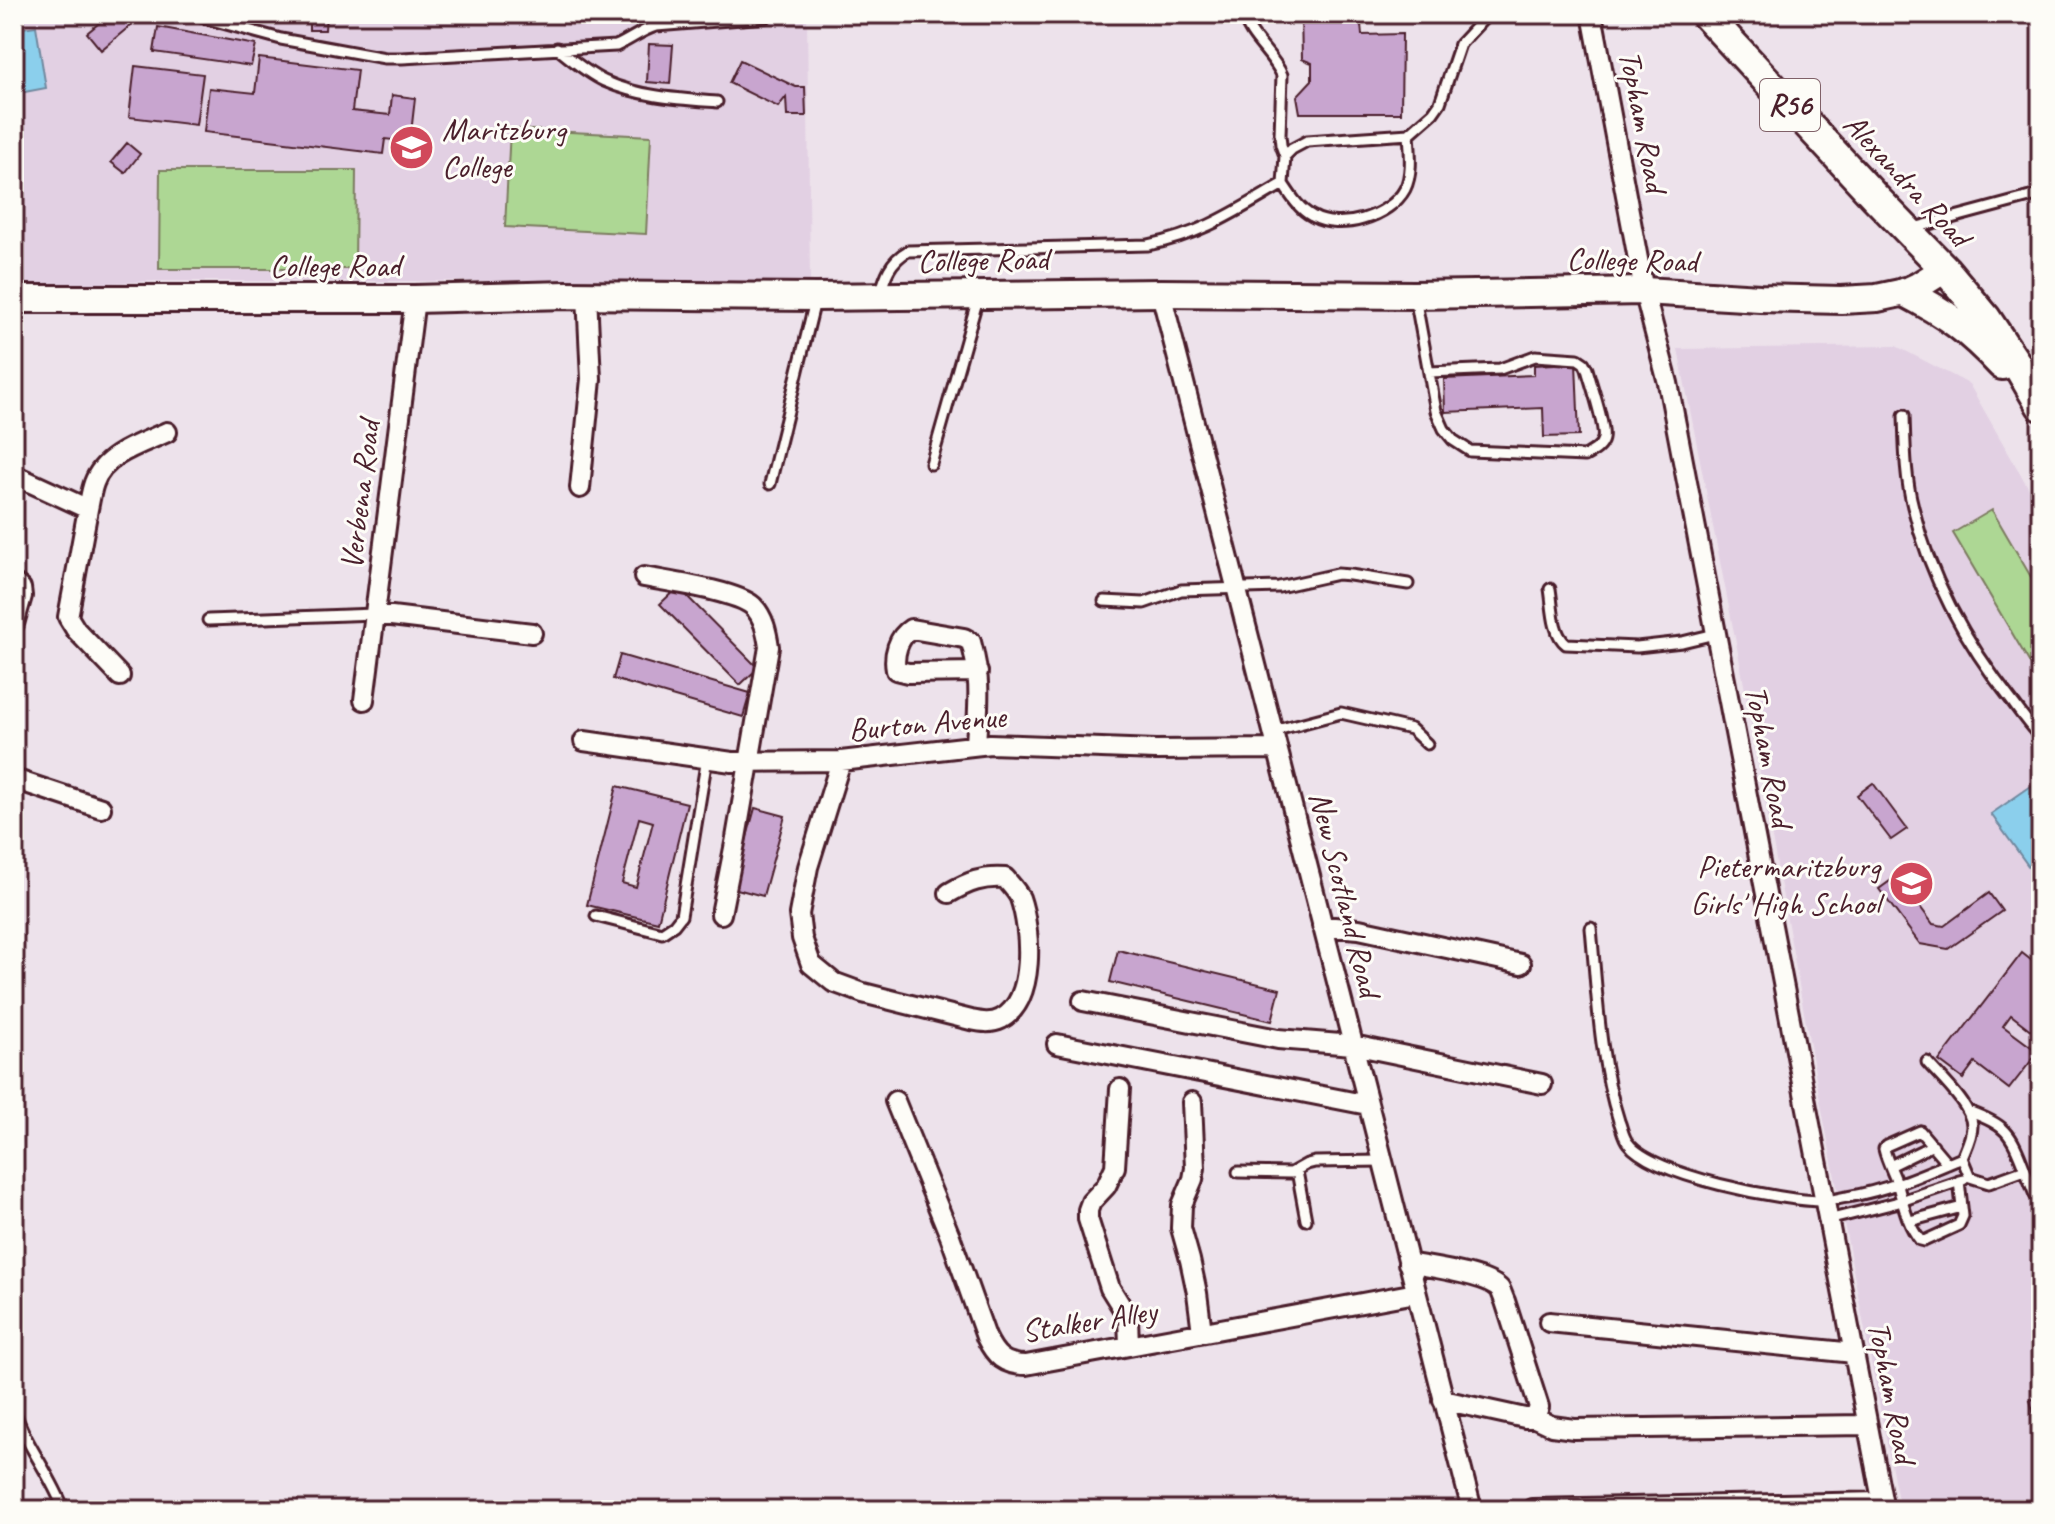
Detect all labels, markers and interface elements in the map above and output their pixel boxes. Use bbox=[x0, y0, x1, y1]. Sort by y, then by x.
street label: Topham Road bbox=[1609, 47, 1678, 199]
road number: R56 bbox=[1760, 79, 1820, 131]
street label: Alexandra Road bbox=[1835, 104, 1983, 259]
place label: Maritzburg College bbox=[442, 109, 567, 187]
school or university icon: Maritzburg College bbox=[387, 123, 435, 171]
street label: College Road bbox=[917, 238, 1053, 282]
street label: College Road bbox=[1566, 238, 1702, 282]
street label: College Road bbox=[270, 245, 405, 286]
street label: Verbena Road bbox=[331, 414, 390, 572]
street label: Topham Road bbox=[1735, 682, 1804, 834]
street label: Burton Avenue bbox=[847, 695, 1010, 750]
street label: New Scotland Road bbox=[1300, 787, 1391, 1005]
place label: Pietermaritzburg Girls' High School bbox=[1690, 846, 1886, 924]
school or university icon: Pietermaritzburg Girls' High School bbox=[1887, 860, 1935, 908]
street label: Stalker Alley bbox=[1019, 1290, 1162, 1352]
street label: Topham Road bbox=[1858, 1318, 1927, 1470]

